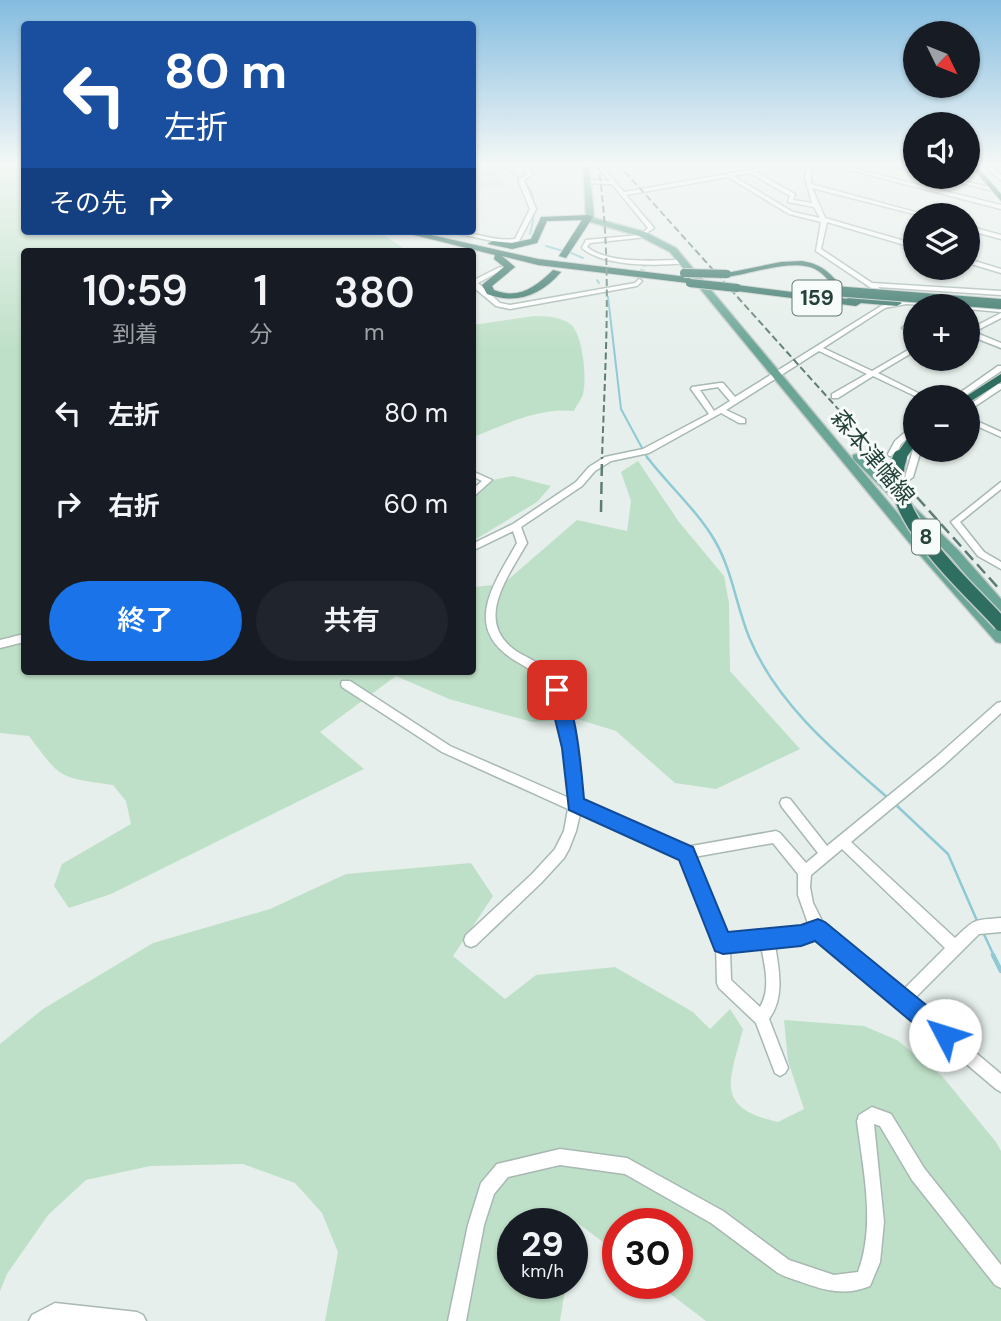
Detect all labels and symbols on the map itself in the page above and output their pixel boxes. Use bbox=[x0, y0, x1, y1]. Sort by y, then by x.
north arrow bbox=[903, 21, 980, 98]
road number: 159 bbox=[792, 280, 842, 316]
street label: 森本津幡線 bbox=[825, 403, 921, 511]
road number: 8 bbox=[912, 520, 940, 554]
pin bbox=[527, 660, 587, 720]
position arrow bbox=[908, 998, 982, 1072]
speed limit sign: 30 bbox=[602, 1208, 693, 1299]

